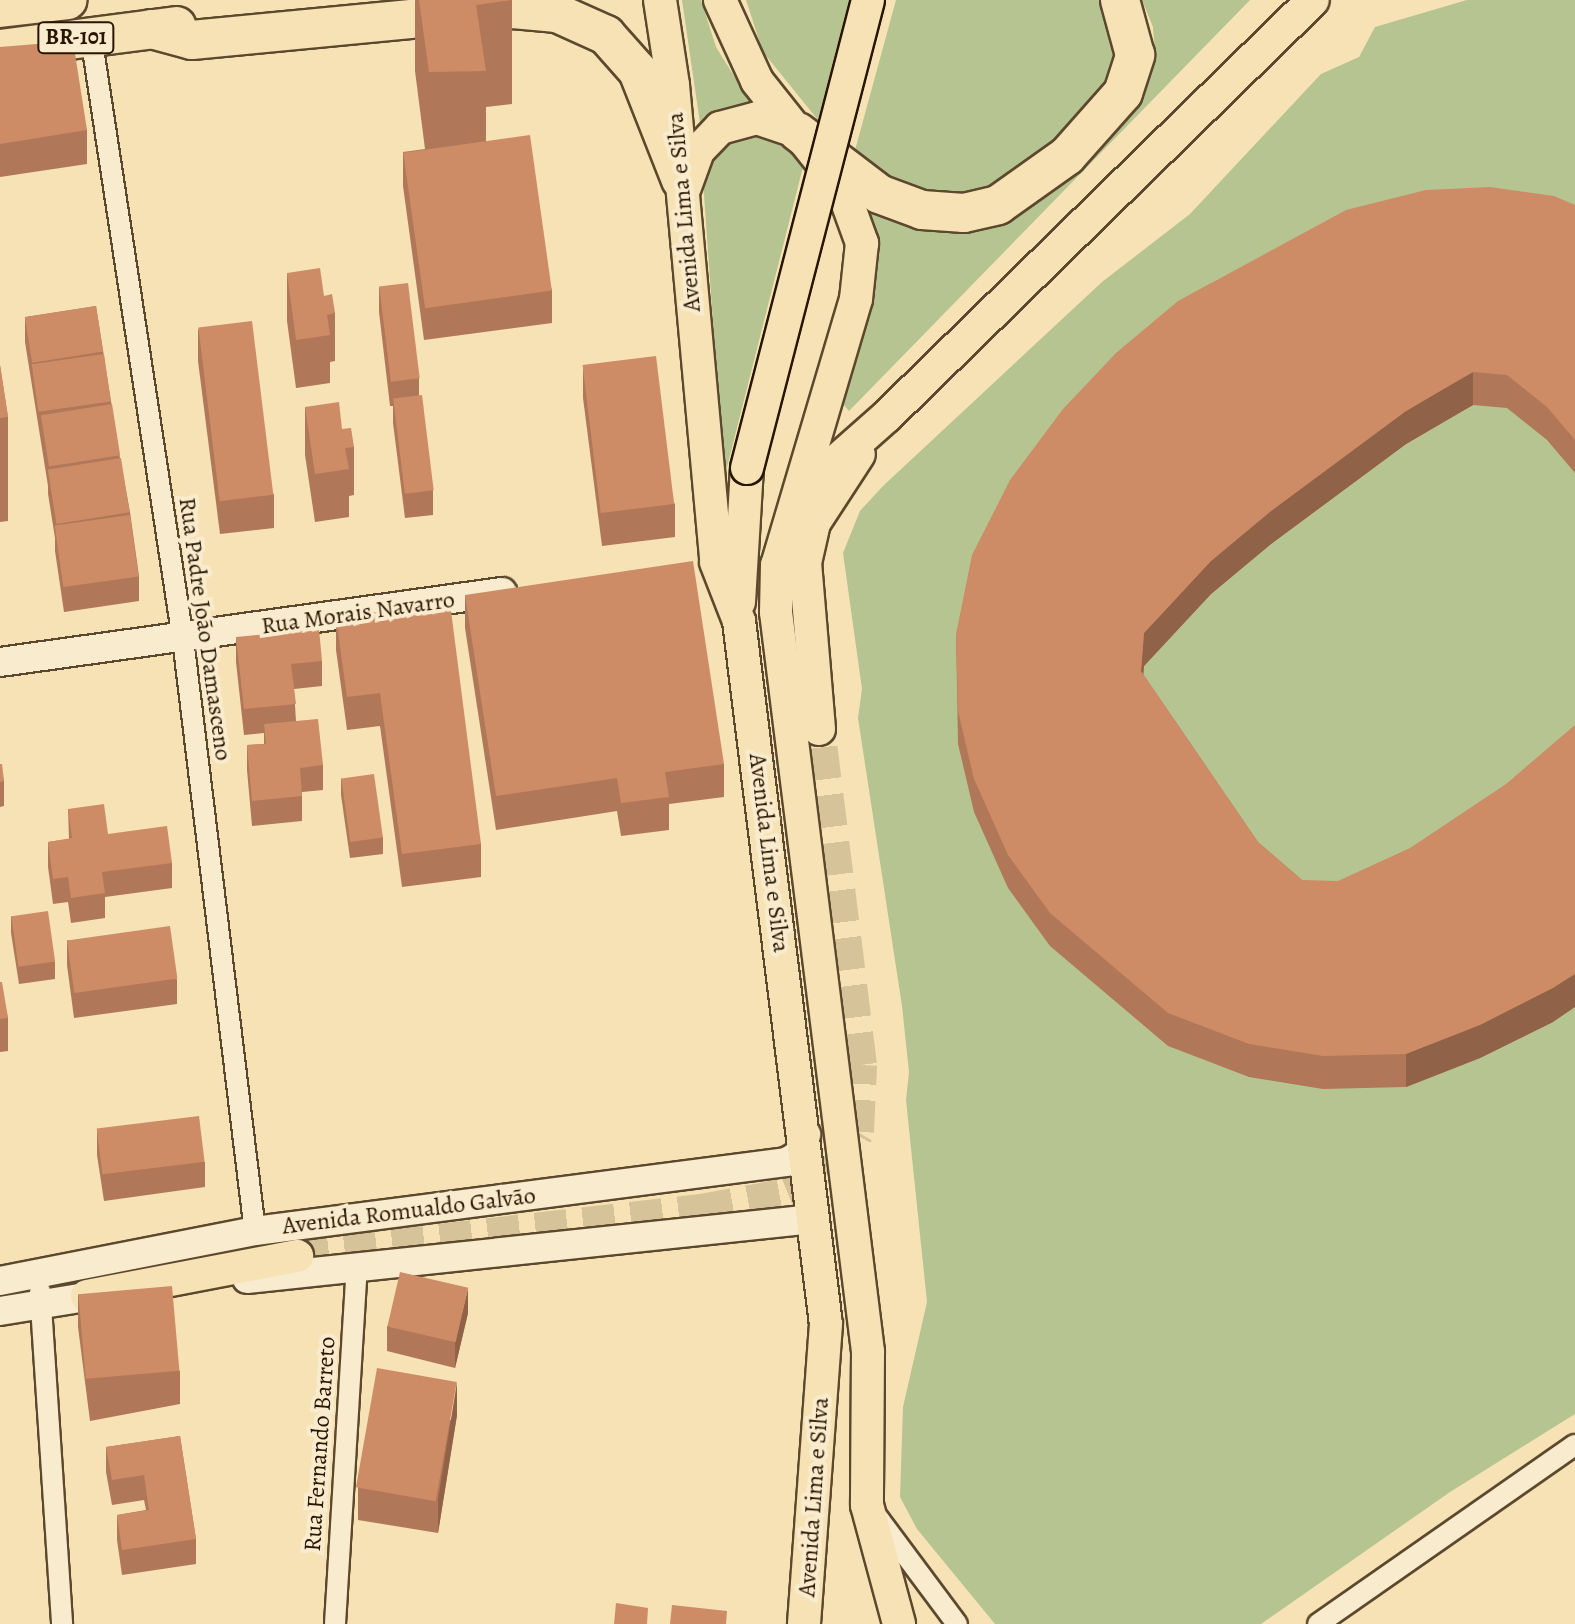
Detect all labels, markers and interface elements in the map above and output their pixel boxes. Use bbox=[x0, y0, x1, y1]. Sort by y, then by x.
road number: BR-101 bbox=[36, 20, 116, 56]
street label: Avenida Lima e Silva bbox=[661, 111, 707, 313]
street label: Rua Padre João Damasceno bbox=[172, 496, 238, 762]
street label: Rua Morais Navarro bbox=[259, 585, 457, 641]
street label: Avenida Lima e Silva bbox=[743, 752, 795, 954]
street label: Avenida Romualdo Galvão bbox=[281, 1181, 537, 1241]
street label: Rua Fernando Barreto bbox=[298, 1336, 342, 1552]
street label: Avenida Lima e Silva bbox=[793, 1396, 835, 1598]

